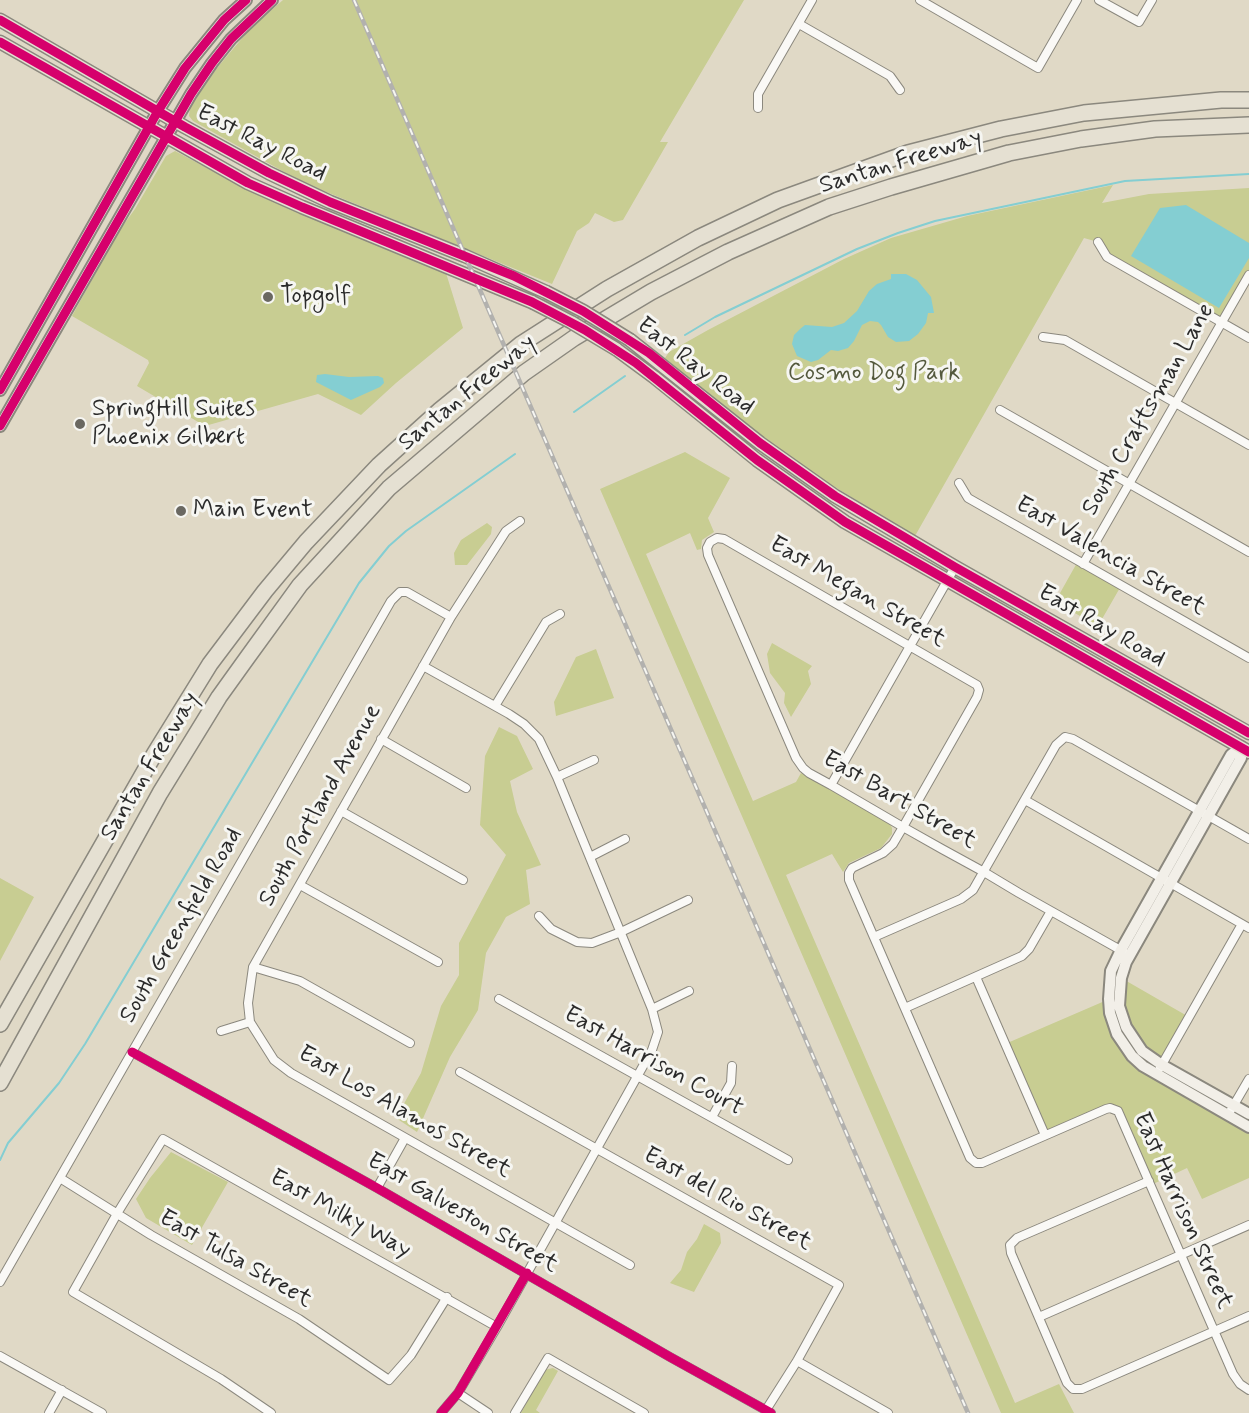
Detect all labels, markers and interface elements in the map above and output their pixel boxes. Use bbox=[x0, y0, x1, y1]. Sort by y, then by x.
street label: East Ray Road bbox=[191, 99, 331, 189]
street label: Santan Freeway bbox=[816, 125, 986, 201]
place label: Topgolf bbox=[280, 283, 351, 311]
marker: Topgolf bbox=[261, 290, 275, 304]
street label: South Craftsman Lane bbox=[1077, 299, 1221, 521]
street label: East Ray Road bbox=[630, 312, 760, 422]
street label: Santan Freeway bbox=[393, 330, 543, 458]
park label: Cosmo Dog Park bbox=[788, 360, 960, 388]
place label: SpringHill Suites Phoenix Gilbert bbox=[92, 396, 255, 452]
marker: SpringHill Suites Phoenix Gilbert bbox=[73, 417, 87, 431]
street label: East Valencia Street bbox=[1010, 491, 1210, 623]
place label: Main Event bbox=[193, 497, 313, 525]
marker: Main Event bbox=[174, 504, 188, 518]
street label: East Megan Street bbox=[764, 531, 950, 655]
street label: East Ray Road bbox=[1032, 579, 1170, 675]
street label: Santan Freeway bbox=[95, 687, 207, 847]
street label: South Portland Avenue bbox=[253, 700, 389, 912]
street label: East Bart Street bbox=[817, 745, 981, 857]
street label: South Greenfield Road bbox=[114, 823, 250, 1029]
street label: East Harrison Court bbox=[558, 1001, 748, 1123]
street label: East Los Alamos Street bbox=[292, 1040, 516, 1186]
street label: East Harrison Street bbox=[1126, 1108, 1238, 1314]
street label: East del Rio Street bbox=[638, 1142, 816, 1258]
street label: East Galveston Street bbox=[361, 1147, 563, 1281]
street label: East Milky Way bbox=[264, 1164, 416, 1266]
street label: East Tulsa Street bbox=[153, 1204, 317, 1316]

